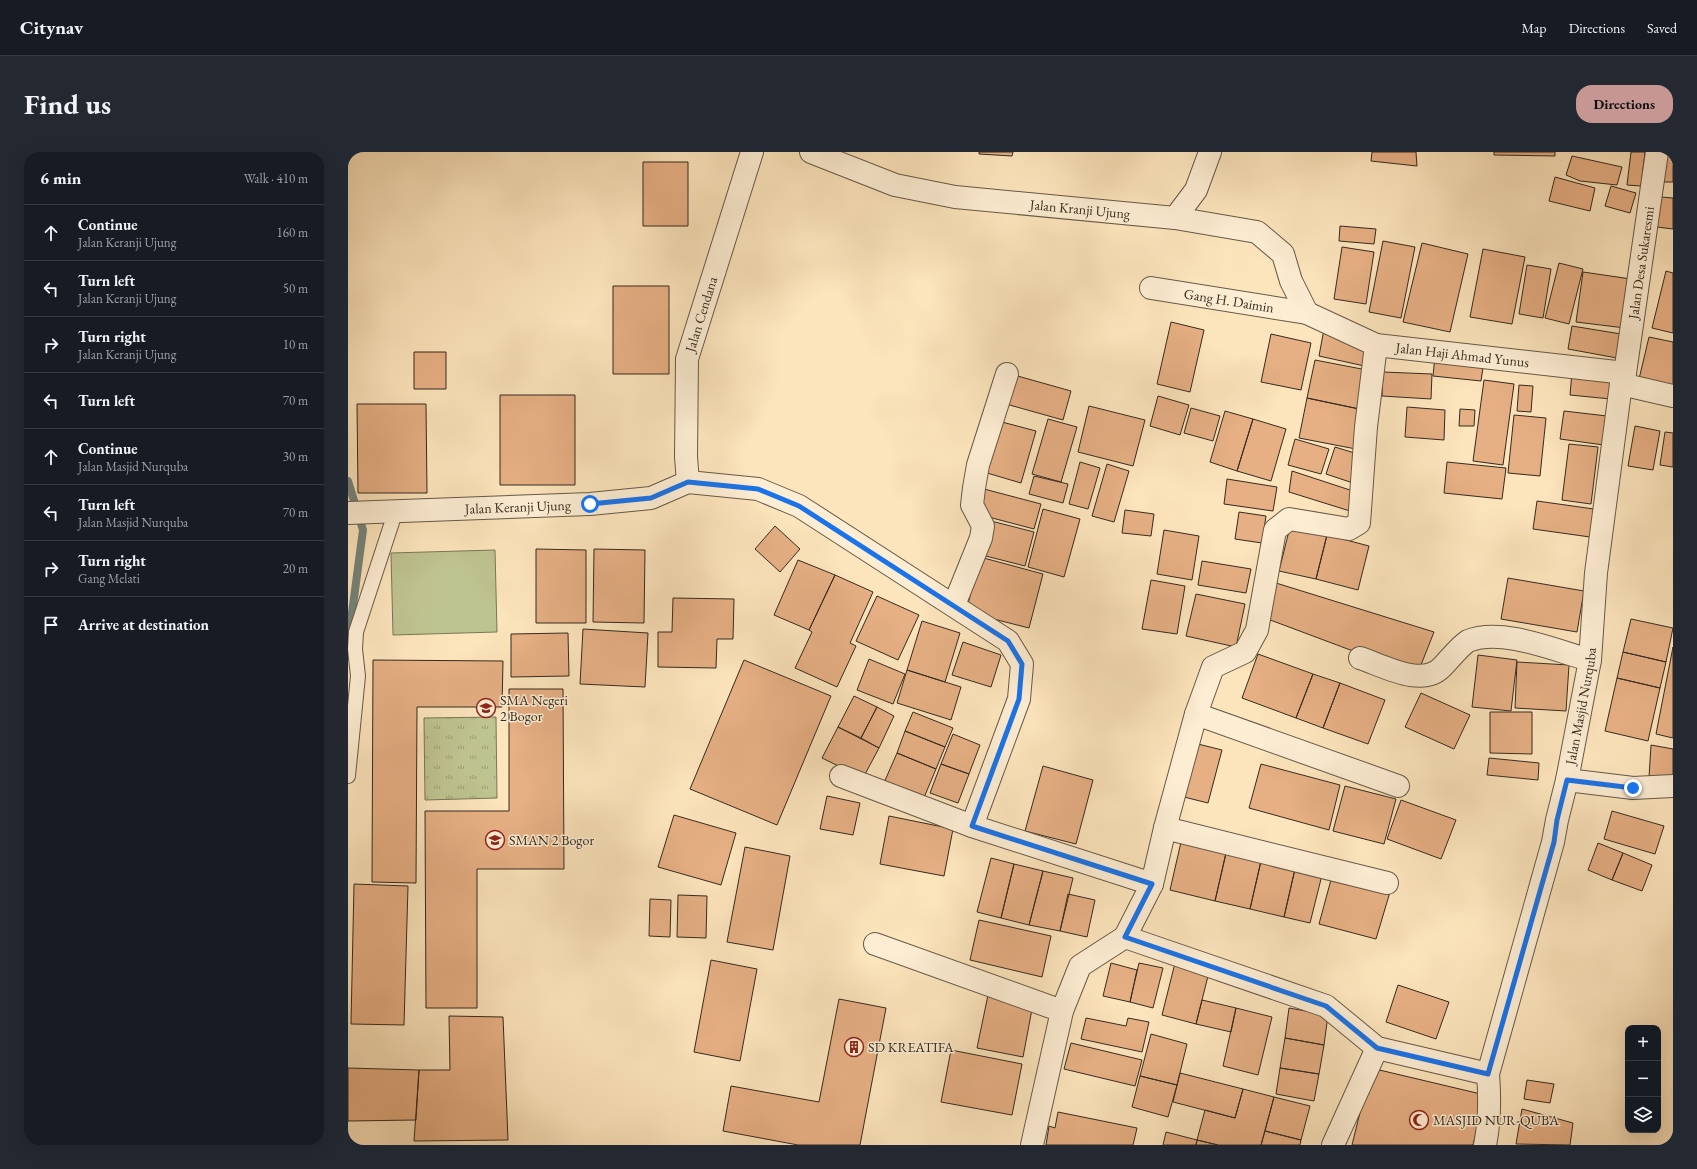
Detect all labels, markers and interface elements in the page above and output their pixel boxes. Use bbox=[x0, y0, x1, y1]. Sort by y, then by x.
text: Citynav bbox=[20, 15, 83, 40]
text: Map bbox=[1521, 19, 1547, 37]
text: Directions bbox=[1569, 19, 1625, 37]
text: Saved bbox=[1647, 19, 1677, 37]
button: Directions bbox=[1576, 85, 1673, 123]
text: Find us bbox=[24, 86, 111, 122]
text: 6 min bbox=[40, 167, 81, 189]
text: Walk · 410 m bbox=[244, 170, 308, 187]
street label: Jalan Kranji Ujung bbox=[1028, 195, 1132, 223]
street label: Jalan Desa Sukaresmi bbox=[1624, 205, 1658, 321]
text: Continue bbox=[78, 215, 138, 234]
icon: ahead bbox=[40, 222, 62, 244]
text: 160 m bbox=[277, 224, 308, 241]
text: Jalan Keranji Ujung bbox=[78, 234, 176, 251]
text: Turn left bbox=[78, 271, 135, 290]
street label: Jalan Cendana bbox=[680, 274, 721, 355]
icon: left bbox=[40, 278, 62, 300]
text: 50 m bbox=[283, 280, 308, 297]
street label: Gang H. Daimin bbox=[1183, 284, 1276, 317]
text: Jalan Keranji Ujung bbox=[78, 290, 176, 307]
text: Turn right bbox=[78, 327, 146, 346]
icon: right bbox=[40, 334, 62, 356]
text: 10 m bbox=[283, 336, 308, 353]
street label: Jalan Haji Ahmad Yunus bbox=[1394, 338, 1530, 371]
text: Jalan Keranji Ujung bbox=[78, 346, 176, 363]
icon: left bbox=[40, 390, 62, 412]
text: Turn left bbox=[78, 391, 135, 410]
text: 70 m bbox=[283, 392, 308, 409]
text: Continue bbox=[78, 439, 138, 458]
icon: ahead bbox=[40, 446, 62, 468]
text: 30 m bbox=[283, 448, 308, 465]
text: Jalan Masjid Nurquba bbox=[78, 458, 188, 475]
text: Turn left bbox=[78, 495, 135, 514]
route start bbox=[581, 495, 599, 513]
street label: Jalan Keranji Ujung bbox=[464, 496, 572, 518]
icon: left bbox=[40, 502, 62, 524]
text: 70 m bbox=[283, 504, 308, 521]
text: Jalan Masjid Nurquba bbox=[78, 514, 188, 531]
text: Turn right bbox=[78, 551, 146, 570]
icon: right bbox=[40, 558, 62, 580]
text: 20 m bbox=[283, 560, 308, 577]
text: Gang Melati bbox=[78, 570, 140, 587]
icon: arrive bbox=[40, 614, 62, 636]
text: Arrive at destination bbox=[78, 615, 209, 634]
street label: Jalan Masjid Nurquba bbox=[1561, 647, 1600, 767]
place label: SMA Negeri 2 Bogor bbox=[500, 691, 568, 725]
school or university icon: SMA Negeri 2 Bogor bbox=[475, 697, 497, 719]
route end bbox=[1624, 779, 1642, 797]
school or university icon: SMAN 2 Bogor bbox=[484, 829, 506, 851]
place label: SMAN 2 Bogor bbox=[509, 831, 594, 849]
map controls bbox=[1625, 1025, 1661, 1133]
button: + bbox=[1625, 1025, 1661, 1061]
building icon: SD KREATIFA bbox=[843, 1036, 865, 1058]
place label: SD KREATIFA bbox=[868, 1038, 954, 1056]
button: − bbox=[1625, 1061, 1661, 1097]
button: layers bbox=[1625, 1097, 1661, 1133]
mosque icon: MASJID NUR-QUBA bbox=[1408, 1109, 1430, 1131]
place label: MASJID NUR-QUBA bbox=[1433, 1111, 1559, 1129]

